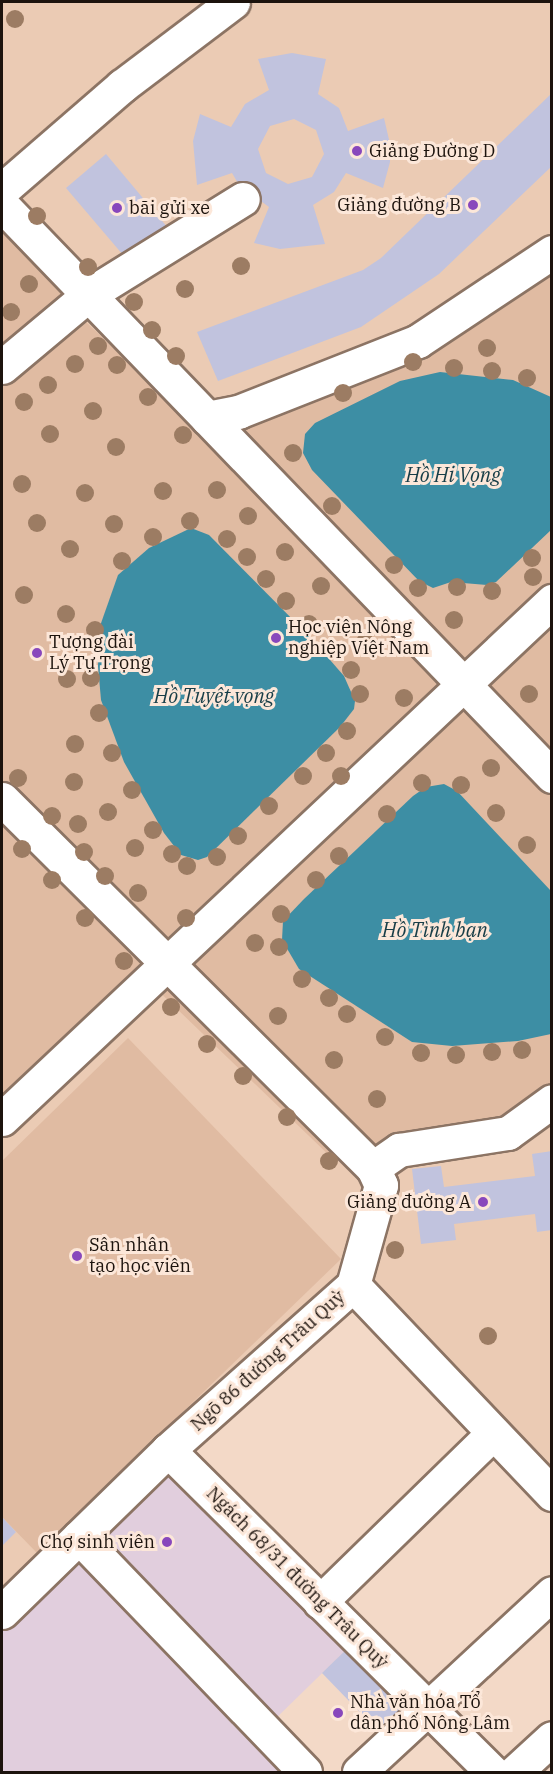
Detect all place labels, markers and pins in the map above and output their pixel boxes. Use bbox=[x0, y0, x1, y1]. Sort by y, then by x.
place label: Giảng Đường D bbox=[369, 140, 495, 162]
marker: Giảng Đường D bbox=[350, 144, 364, 158]
place label: Giảng đường B bbox=[337, 194, 461, 216]
place label: bãi gửi xe bbox=[129, 197, 210, 219]
marker: Giảng đường B bbox=[466, 198, 480, 212]
marker: bãi gửi xe bbox=[110, 201, 124, 215]
place label: Học viện Nông nghiệp Việt Nam bbox=[288, 617, 429, 660]
marker: Học viện Nông nghiệp Việt Nam bbox=[269, 631, 283, 645]
place label: Tượng đài Lý Tự Trọng bbox=[49, 632, 151, 674]
marker: Tượng đài Lý Tự Trọng bbox=[30, 646, 44, 660]
place label: Giảng đường A bbox=[347, 1191, 471, 1213]
marker: Giảng đường A bbox=[476, 1195, 490, 1209]
place label: Sân nhân tạo học viên bbox=[89, 1235, 191, 1278]
marker: Sân nhân tạo học viên bbox=[70, 1249, 84, 1263]
place label: Chợ sinh viên bbox=[40, 1531, 155, 1553]
marker: Chợ sinh viên bbox=[160, 1535, 174, 1549]
place label: Nhà văn hóa Tổ dân phố Nông Lâm bbox=[350, 1692, 510, 1734]
marker: Nhà văn hóa Tổ dân phố Nông Lâm bbox=[331, 1706, 345, 1720]

